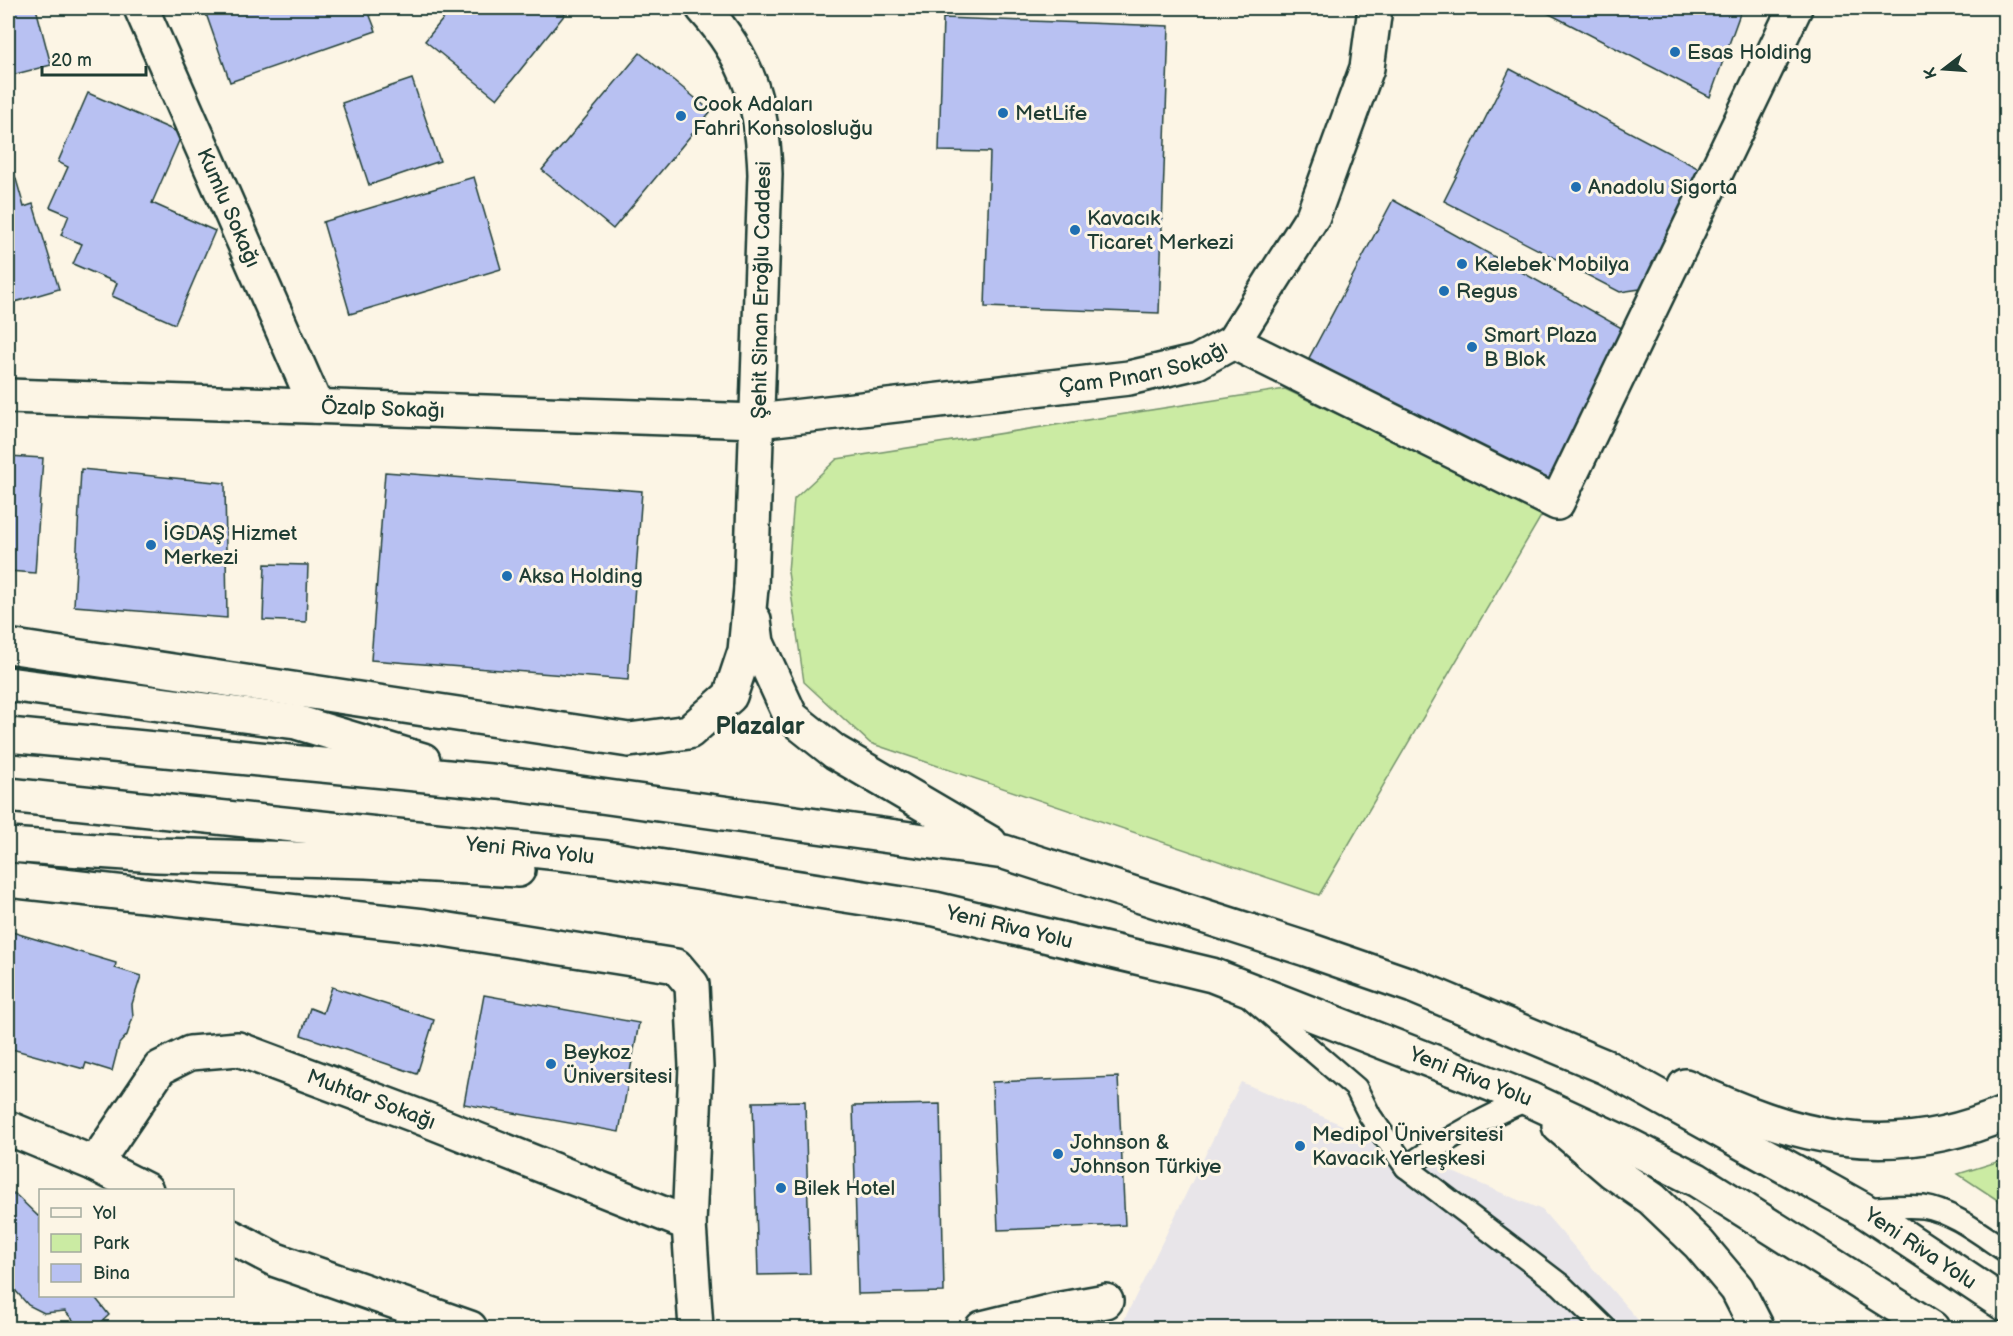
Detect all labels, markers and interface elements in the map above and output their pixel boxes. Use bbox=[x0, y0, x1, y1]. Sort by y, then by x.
scale bar bbox=[42, 39, 146, 77]
north arrow bbox=[1914, 39, 1974, 99]
place label: Esas Holding bbox=[1687, 40, 1812, 65]
marker: Esas Holding bbox=[1668, 45, 1682, 59]
text: 20 m bbox=[51, 50, 92, 71]
text: K bbox=[1920, 65, 1942, 81]
place label: Cook Adaları Fahri Konsolosluğu bbox=[693, 92, 873, 141]
place label: MetLife bbox=[1015, 101, 1087, 126]
marker: MetLife bbox=[996, 106, 1010, 120]
marker: Cook Adaları Fahri Konsolosluğu bbox=[674, 109, 688, 123]
street label: Kumlu Sokağı bbox=[191, 144, 265, 271]
street label: Şehit Sinan Eroğlu Caddesi bbox=[747, 161, 776, 419]
place label: Anadolu Sigorta bbox=[1588, 175, 1737, 200]
marker: Anadolu Sigorta bbox=[1569, 180, 1583, 194]
place label: Kavacık Ticaret Merkezi bbox=[1087, 206, 1234, 255]
marker: Kavacık Ticaret Merkezi bbox=[1068, 223, 1082, 237]
place label: Kelebek Mobilya bbox=[1474, 252, 1629, 277]
marker: Kelebek Mobilya bbox=[1455, 257, 1469, 271]
place label: Regus bbox=[1456, 279, 1518, 304]
marker: Regus bbox=[1437, 284, 1451, 298]
place label: Smart Plaza B Blok bbox=[1484, 323, 1597, 372]
street label: Çam Pınarı Sokağı bbox=[1058, 336, 1232, 399]
marker: Smart Plaza B Blok bbox=[1465, 340, 1479, 354]
street label: Özalp Sokağı bbox=[320, 394, 445, 424]
place label: İGDAŞ Hizmet Merkezi bbox=[163, 521, 298, 570]
marker: İGDAŞ Hizmet Merkezi bbox=[144, 538, 158, 552]
place label: Aksa Holding bbox=[519, 564, 643, 589]
marker: Aksa Holding bbox=[500, 569, 514, 583]
district label: Plazalar bbox=[715, 712, 805, 741]
street label: Yeni Riva Yolu bbox=[463, 831, 596, 870]
street label: Yeni Riva Yolu bbox=[943, 900, 1075, 954]
place label: Beykoz Üniversitesi bbox=[563, 1040, 673, 1089]
street label: Yeni Riva Yolu bbox=[1405, 1041, 1536, 1112]
marker: Beykoz Üniversitesi bbox=[544, 1057, 558, 1071]
street label: Muhtar Sokağı bbox=[303, 1064, 439, 1135]
place label: Medipol Üniversitesi Kavacık Yerleşkesi bbox=[1312, 1122, 1504, 1171]
place label: Johnson & Johnson Türkiye bbox=[1070, 1130, 1221, 1179]
marker: Medipol Üniversitesi Kavacık Yerleşkesi bbox=[1293, 1139, 1307, 1153]
marker: Johnson & Johnson Türkiye bbox=[1051, 1147, 1065, 1161]
place label: Bilek Hotel bbox=[793, 1176, 895, 1201]
marker: Bilek Hotel bbox=[774, 1181, 788, 1195]
legend bbox=[39, 1189, 234, 1297]
street label: Yeni Riva Yolu bbox=[1859, 1202, 1981, 1295]
text: Yol bbox=[92, 1203, 116, 1224]
text: Park bbox=[93, 1233, 129, 1254]
text: Bina bbox=[93, 1263, 130, 1284]

